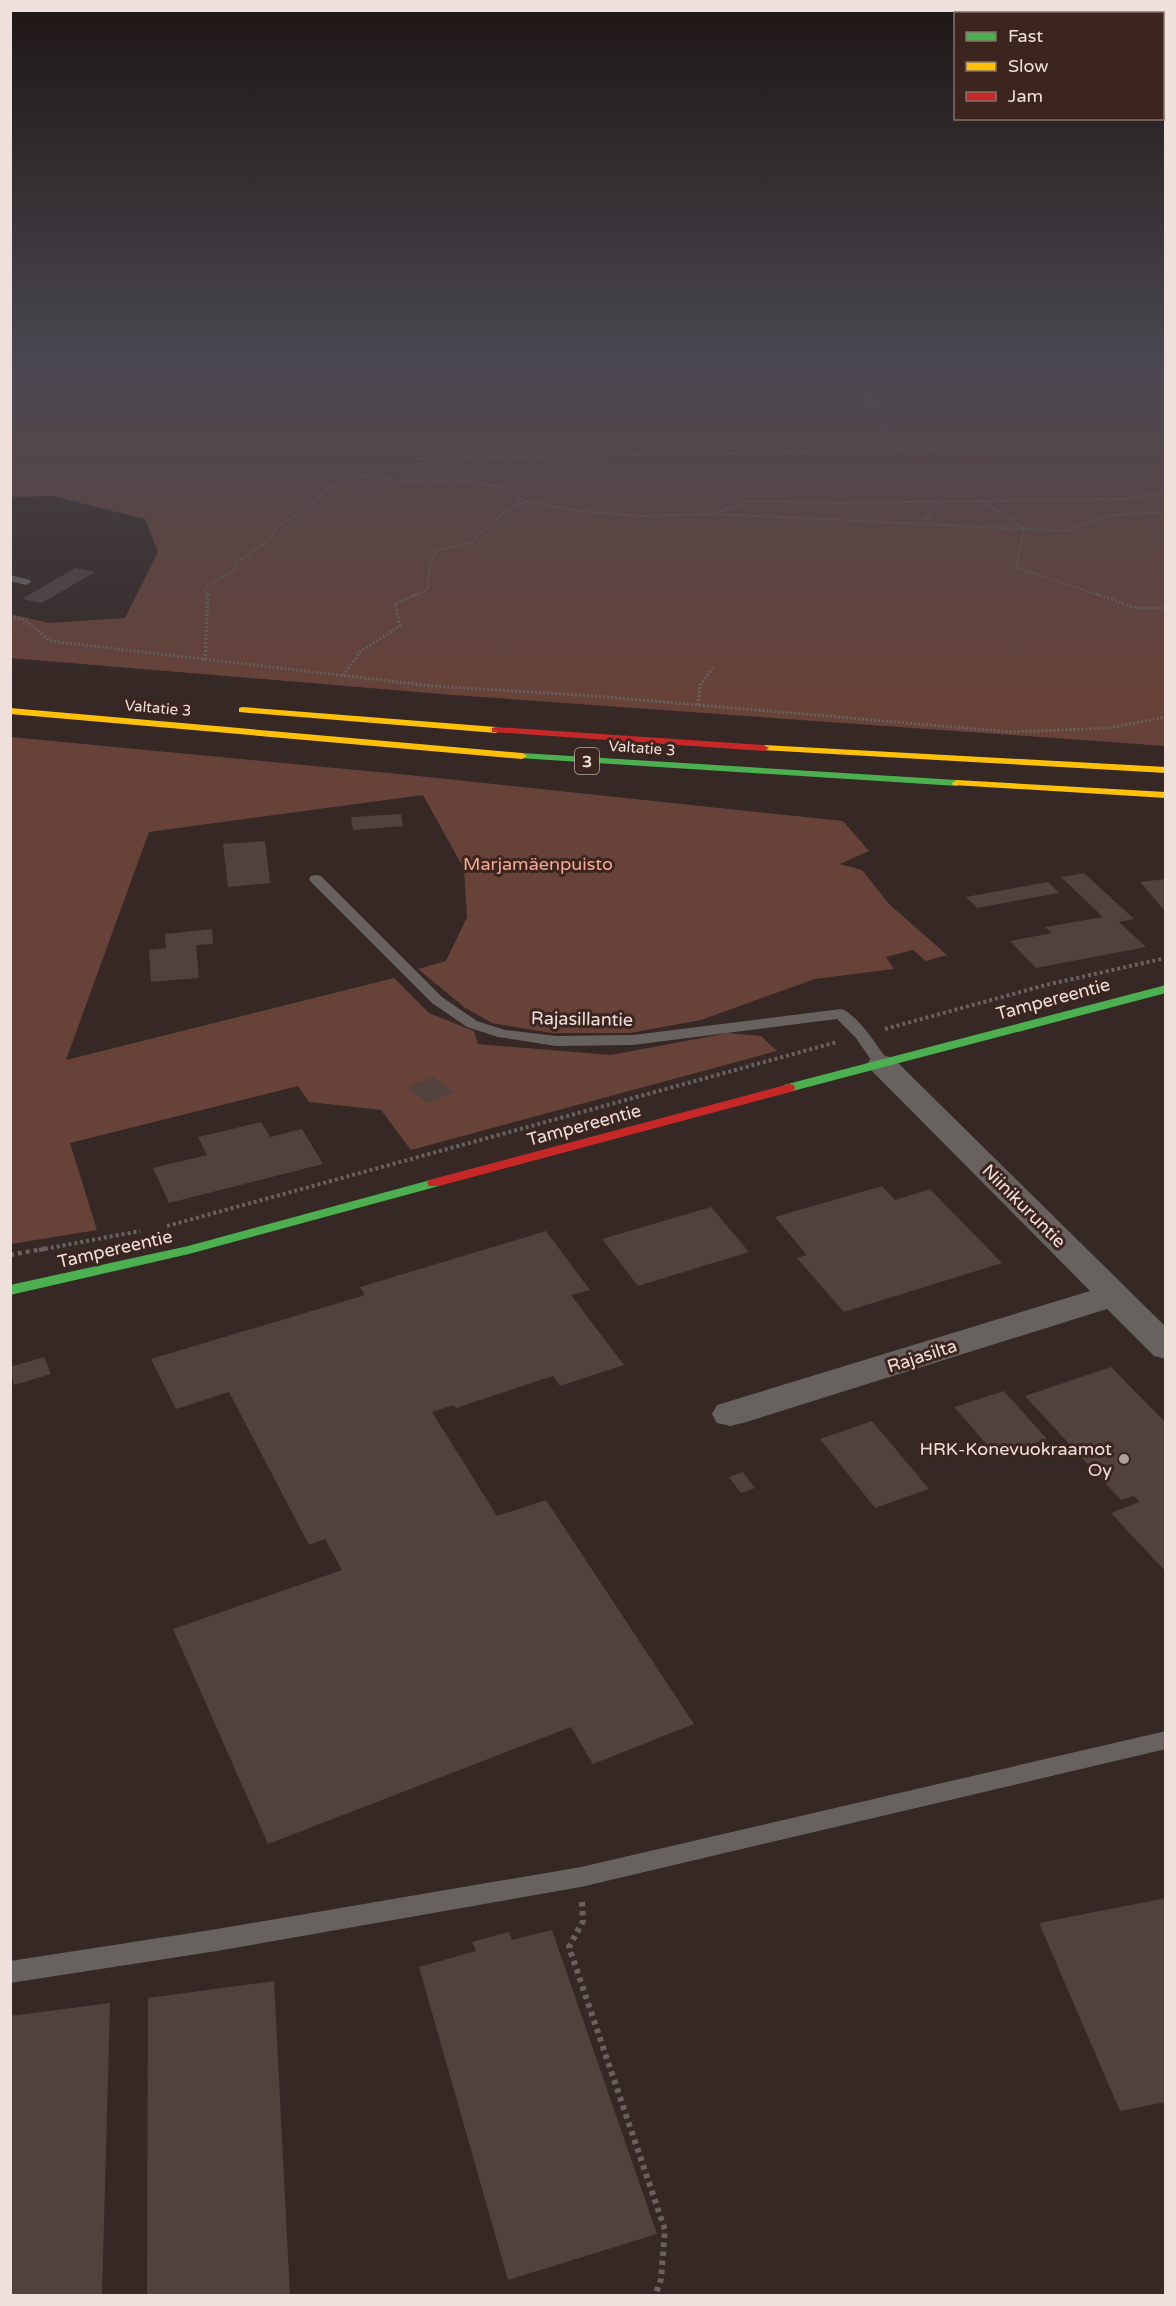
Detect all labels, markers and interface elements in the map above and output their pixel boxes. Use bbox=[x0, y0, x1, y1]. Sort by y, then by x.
legend bbox=[954, 12, 1164, 120]
text: Fast bbox=[1008, 25, 1043, 47]
text: Slow bbox=[1008, 55, 1049, 77]
text: Jam bbox=[1008, 85, 1043, 107]
street label: Valtatie 3 bbox=[124, 696, 192, 720]
street label: Valtatie 3 bbox=[608, 737, 676, 759]
road number: 3 bbox=[575, 748, 599, 774]
park label: Marjamäenpuisto bbox=[463, 853, 613, 875]
street label: Tampereentie bbox=[994, 973, 1112, 1025]
street label: Rajasillantie bbox=[531, 1007, 633, 1031]
street label: Tampereentie bbox=[525, 1099, 643, 1151]
street label: Niinikuruntie bbox=[977, 1159, 1071, 1253]
street label: Tampereentie bbox=[56, 1225, 174, 1273]
street label: Rajasilta bbox=[884, 1334, 960, 1378]
place label: HRK-Konevuokraamot Oy bbox=[919, 1438, 1112, 1481]
marker: HRK-Konevuokraamot Oy bbox=[1117, 1452, 1131, 1466]

